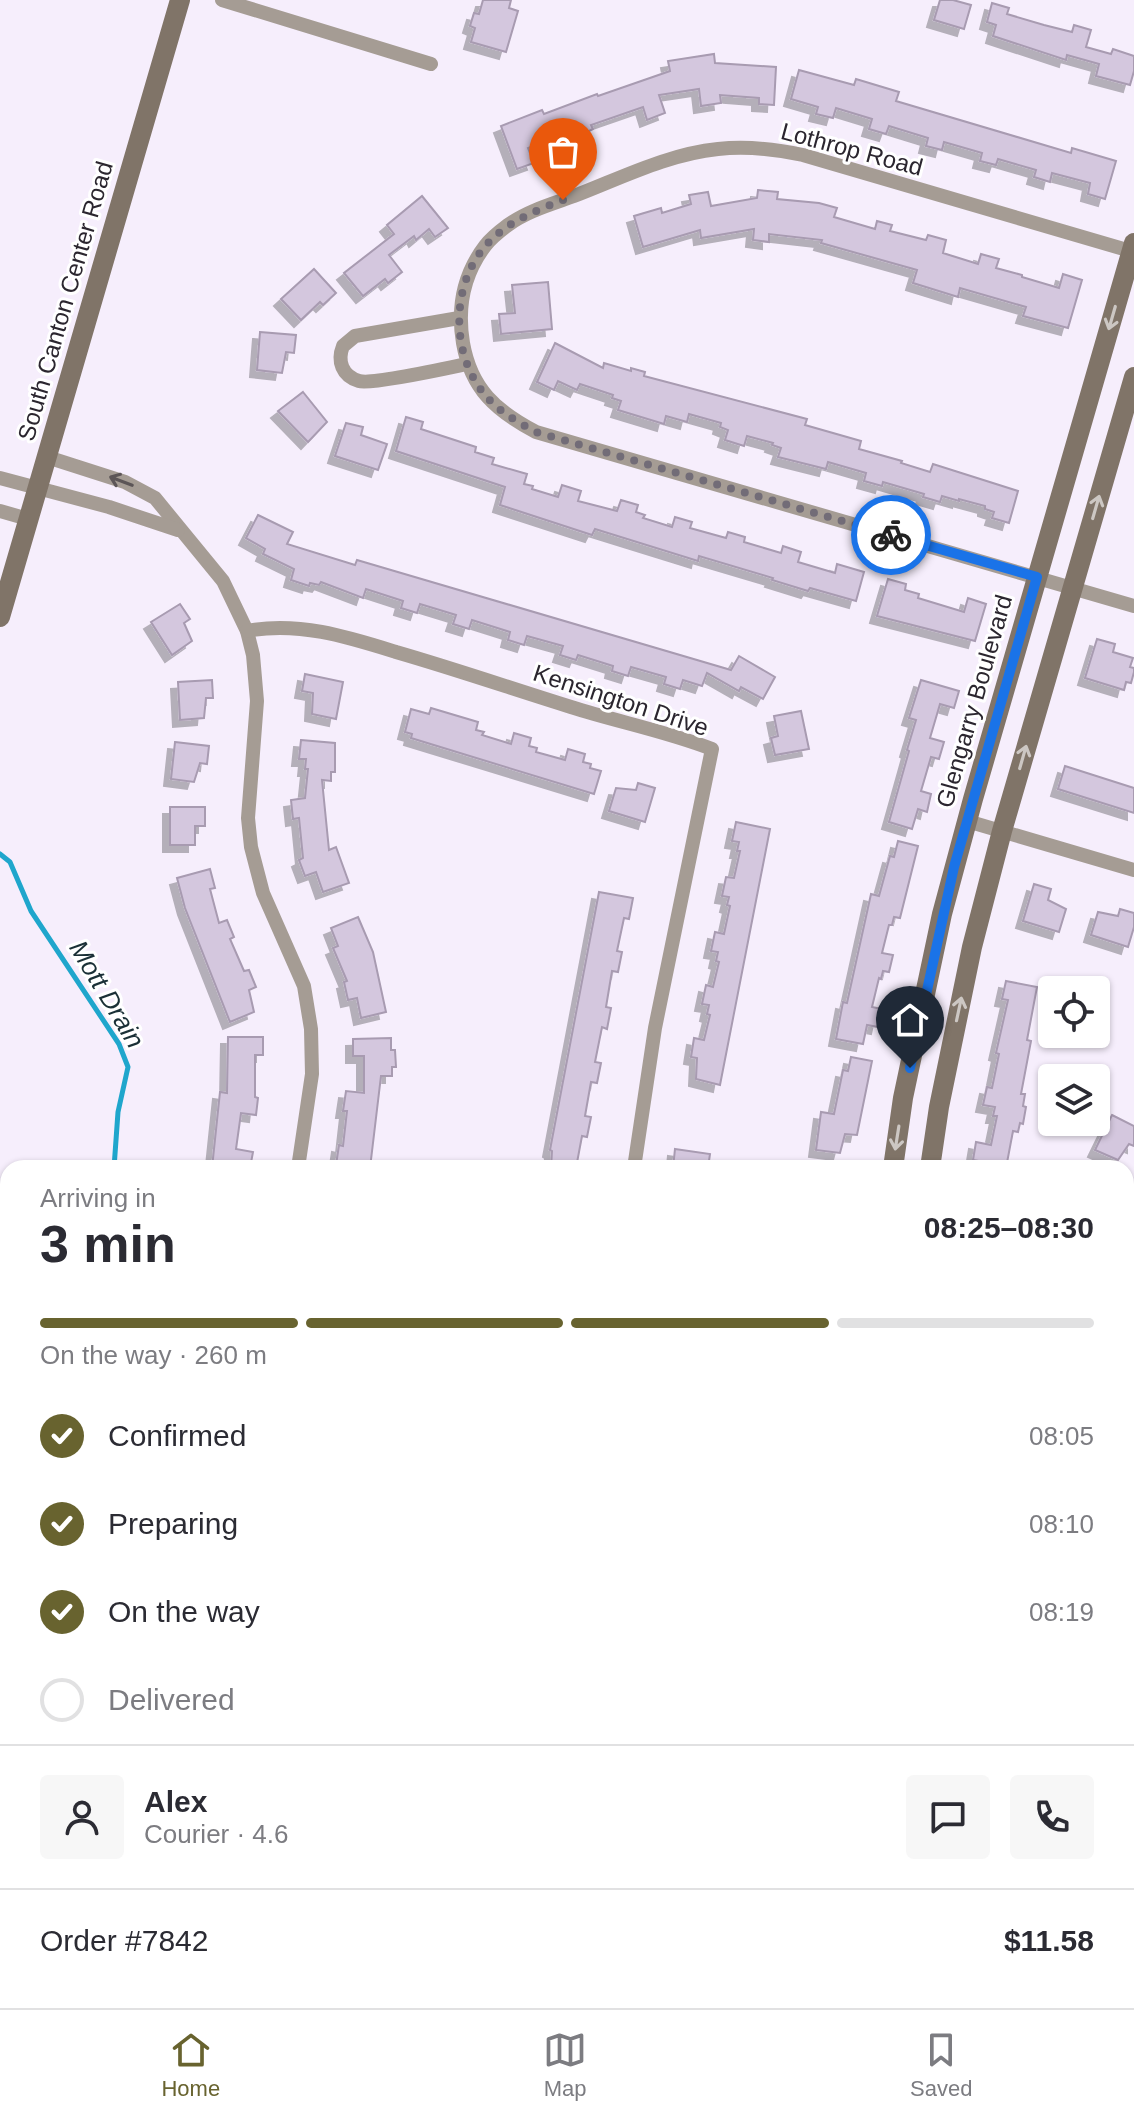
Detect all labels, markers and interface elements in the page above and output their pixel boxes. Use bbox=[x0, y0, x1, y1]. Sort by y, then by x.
street label: Lothrop Road bbox=[778, 117, 926, 181]
pin bbox=[529, 118, 597, 200]
icon: bag bbox=[541, 130, 585, 174]
street label: South Canton Center Road bbox=[12, 158, 118, 444]
one-way arrow bbox=[1104, 305, 1118, 330]
one-way arrow bbox=[109, 473, 134, 487]
courier bbox=[851, 495, 931, 575]
one-way arrow bbox=[1089, 495, 1104, 521]
icon: bike bbox=[869, 513, 913, 557]
street label: Glengarry Boulevard bbox=[931, 591, 1017, 811]
street label: Kensington Drive bbox=[530, 659, 712, 741]
one-way arrow bbox=[1016, 744, 1031, 770]
water label: Mott Drain bbox=[63, 935, 151, 1053]
map controls bbox=[1038, 976, 1110, 1136]
button: locate bbox=[1038, 976, 1110, 1048]
pin bbox=[876, 986, 944, 1068]
one-way arrow bbox=[953, 996, 968, 1022]
icon: home bbox=[888, 998, 932, 1042]
button: layers bbox=[1038, 1064, 1110, 1136]
one-way arrow bbox=[888, 1124, 903, 1150]
text: Arriving in bbox=[40, 1183, 156, 1213]
text: 08:25–08:30 bbox=[924, 1211, 1094, 1244]
text: 3 min bbox=[40, 1215, 176, 1273]
text: On the way · 260 m bbox=[40, 1340, 267, 1370]
icon: check bbox=[40, 1414, 84, 1458]
text: Confirmed bbox=[108, 1419, 246, 1452]
text: 08:05 bbox=[1029, 1421, 1094, 1451]
icon: check bbox=[40, 1502, 84, 1546]
text: Preparing bbox=[108, 1507, 238, 1540]
text: 08:10 bbox=[1029, 1509, 1094, 1539]
icon: check bbox=[40, 1590, 84, 1634]
text: On the way bbox=[108, 1595, 260, 1628]
text: 08:19 bbox=[1029, 1597, 1094, 1627]
text: Delivered bbox=[108, 1683, 235, 1716]
button: person bbox=[40, 1775, 124, 1859]
button: chat bbox=[906, 1775, 990, 1859]
button: phone bbox=[1010, 1775, 1094, 1859]
text: Alex bbox=[144, 1785, 207, 1818]
text: Courier · 4.6 bbox=[144, 1819, 289, 1849]
text: Order #7842 bbox=[40, 1924, 208, 1957]
text: $11.58 bbox=[1004, 1924, 1094, 1957]
tab: Home bbox=[161, 2028, 220, 2102]
tab: Map bbox=[543, 2028, 587, 2102]
tab: Saved bbox=[910, 2028, 973, 2102]

